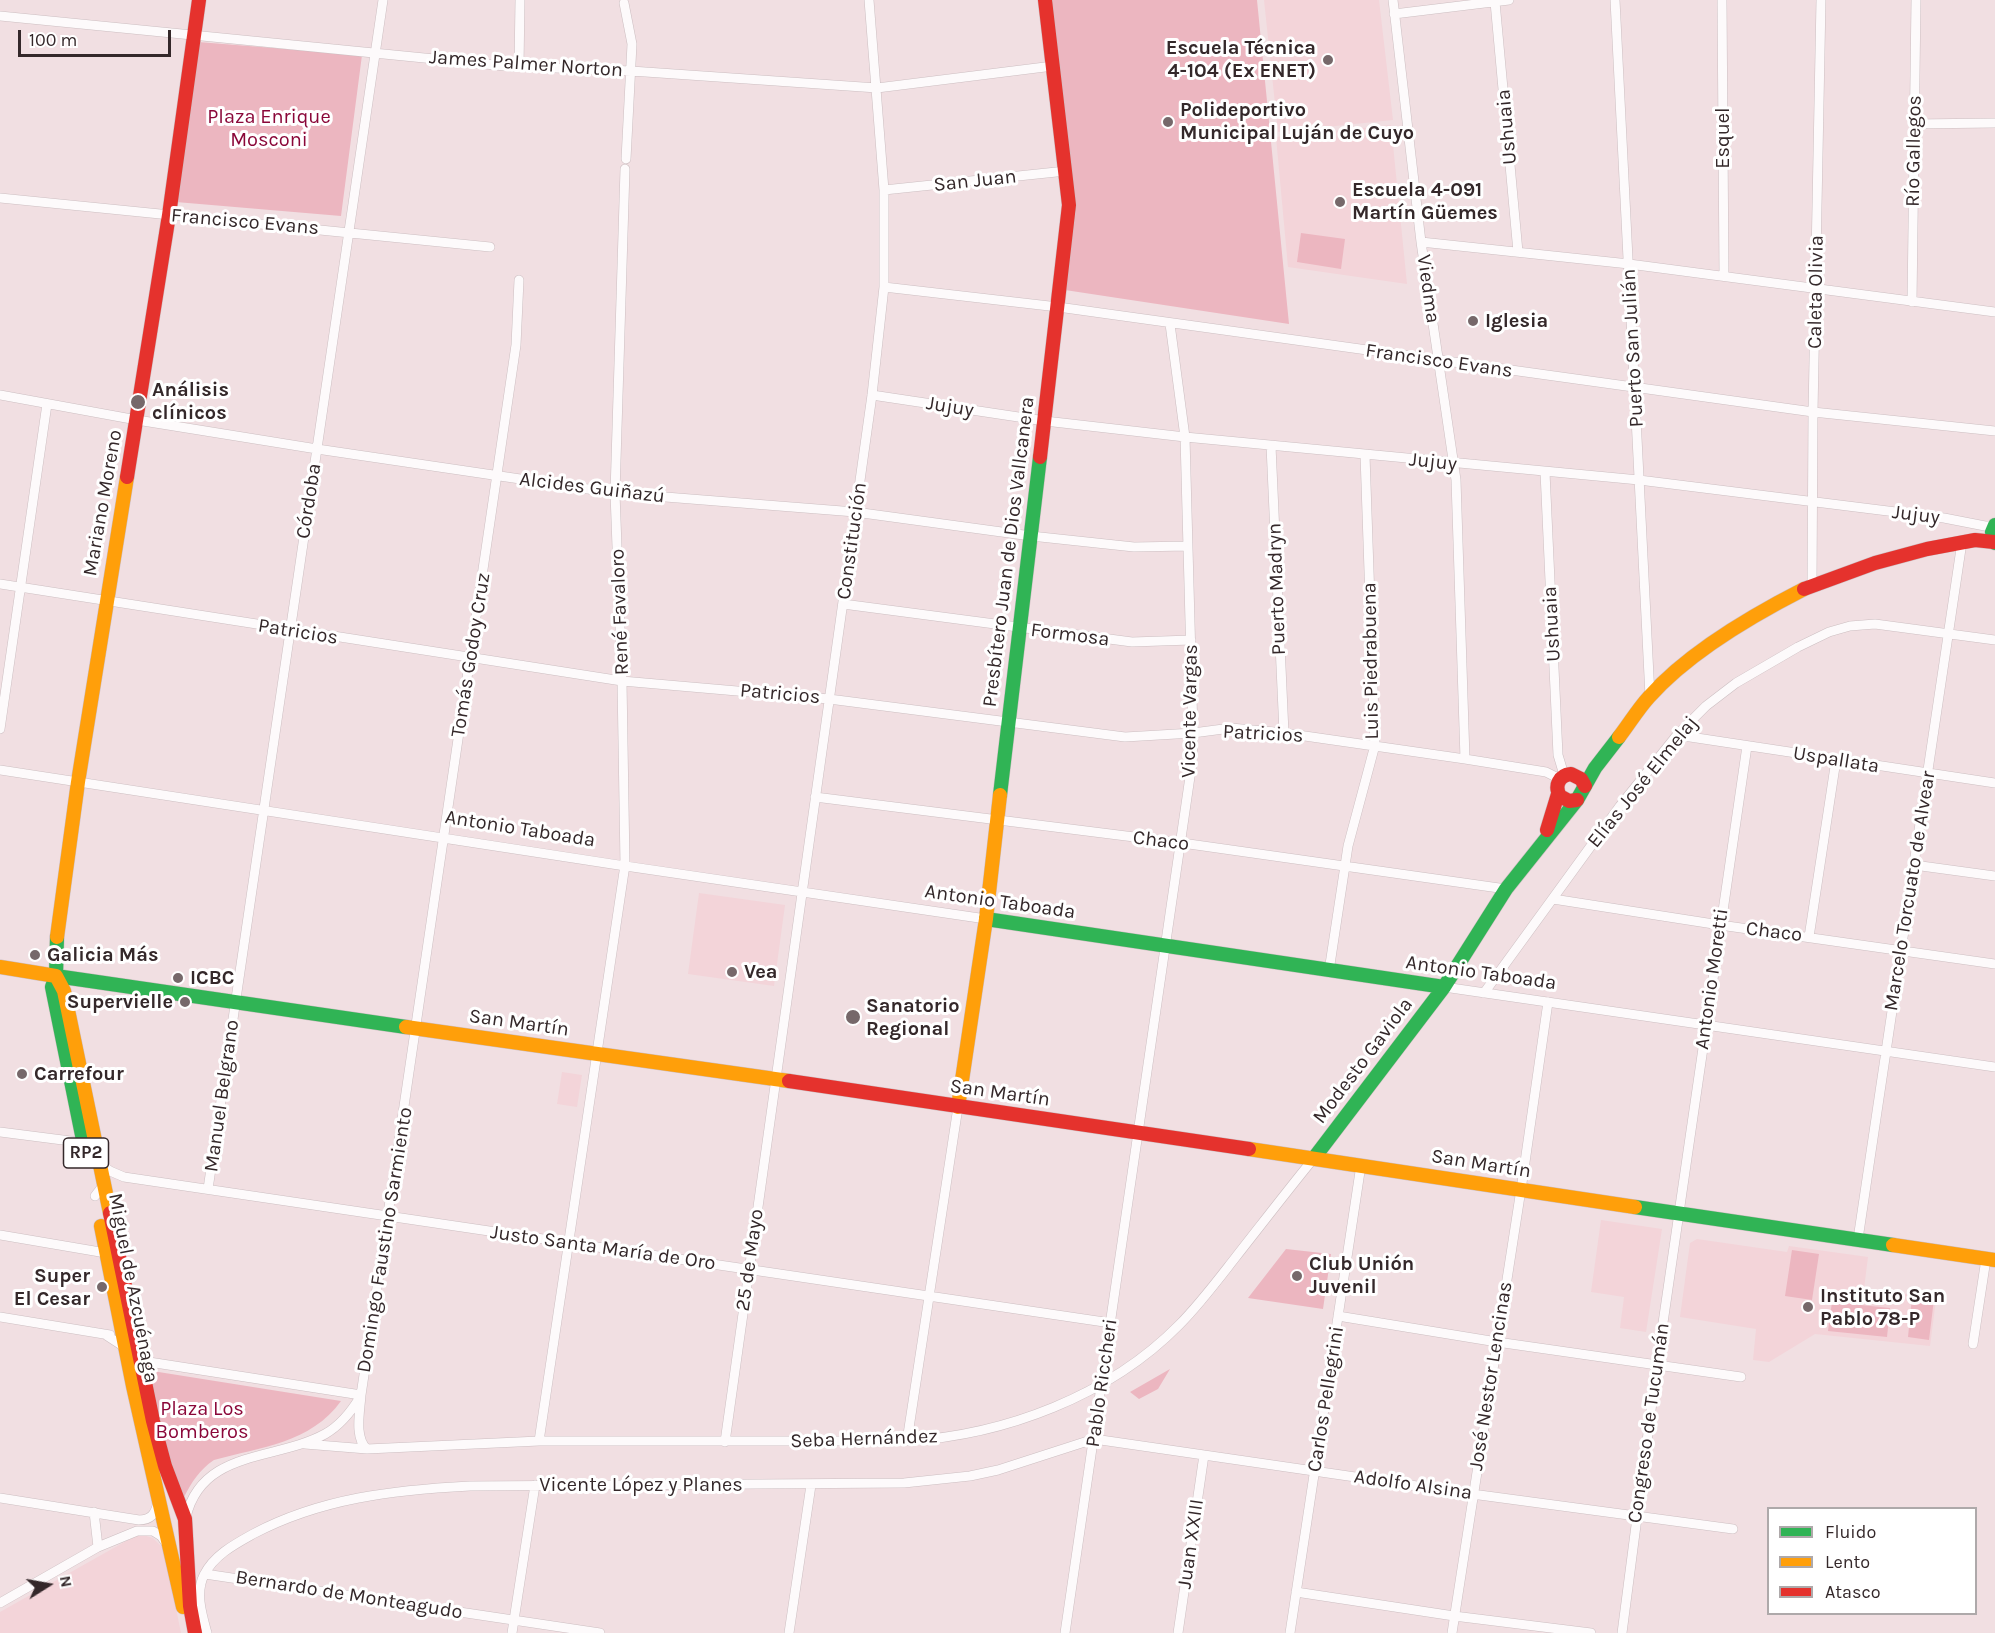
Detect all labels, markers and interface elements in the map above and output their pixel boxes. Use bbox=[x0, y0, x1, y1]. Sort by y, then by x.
scale bar bbox=[21, 18, 174, 56]
text: 100 m bbox=[29, 29, 77, 51]
place label: Escuela Técnica 4-104 (Ex ENET) bbox=[1166, 36, 1316, 83]
street label: James Palmer Norton bbox=[428, 45, 624, 83]
marker: Escuela Técnica 4-104 (Ex ENET) bbox=[1321, 53, 1335, 67]
street label: Ushuaia bbox=[1492, 88, 1522, 166]
street label: Río Gallegos bbox=[1901, 95, 1927, 207]
place label: Polideportivo Municipal Luján de Cuyo bbox=[1180, 98, 1414, 145]
park label: Plaza Enrique Mosconi bbox=[207, 105, 331, 152]
street label: Esquel bbox=[1711, 107, 1735, 169]
marker: Polideportivo Municipal Luján de Cuyo bbox=[1161, 115, 1175, 129]
street label: San Juan bbox=[932, 165, 1018, 197]
place label: Escuela 4-091 Martín Güemes bbox=[1352, 178, 1498, 225]
marker: Escuela 4-091 Martín Güemes bbox=[1333, 195, 1347, 209]
street label: Francisco Evans bbox=[170, 204, 320, 240]
street label: Caleta Olivia bbox=[1803, 235, 1829, 349]
street label: Viedma bbox=[1411, 253, 1445, 325]
street label: Puerto San Julián bbox=[1617, 268, 1649, 428]
place label: Iglesia bbox=[1485, 309, 1548, 333]
marker: Iglesia bbox=[1466, 314, 1480, 328]
street label: Francisco Evans bbox=[1364, 339, 1514, 383]
place label: Análisis clínicos bbox=[152, 378, 229, 425]
street label: Jujuy bbox=[924, 391, 976, 423]
marker: Análisis clínicos bbox=[129, 393, 147, 411]
street label: Presbítero Juan de Dios Vallcanera bbox=[978, 395, 1040, 709]
street label: Mariano Moreno bbox=[78, 428, 128, 578]
street label: Jujuy bbox=[1408, 448, 1458, 476]
street label: Córdoba bbox=[291, 462, 327, 540]
street label: Alcides Guiñazú bbox=[518, 467, 666, 509]
street label: Constitución bbox=[832, 481, 872, 601]
street label: Jujuy bbox=[1891, 500, 1941, 530]
street label: Puerto Madryn bbox=[1263, 522, 1291, 656]
street label: René Favaloro bbox=[606, 548, 634, 676]
street label: Tomás Godoy Cruz bbox=[446, 571, 496, 739]
street label: Luis Piedrabuena bbox=[1358, 582, 1384, 740]
street label: Ushuaia bbox=[1538, 586, 1566, 662]
street label: Patricios bbox=[256, 614, 340, 650]
street label: Formosa bbox=[1029, 618, 1111, 652]
street label: Vicente Vargas bbox=[1177, 644, 1203, 778]
street label: Patricios bbox=[739, 679, 821, 709]
street label: Elías José Elmelaj bbox=[1583, 711, 1703, 853]
street label: Patricios bbox=[1222, 720, 1304, 748]
street label: Uspallata bbox=[1791, 741, 1881, 779]
street label: Marcelo Torcuato de Alvear bbox=[1879, 769, 1941, 1013]
street label: Antonio Taboada bbox=[443, 805, 597, 853]
street label: Chaco bbox=[1131, 826, 1191, 856]
street label: Antonio Taboada bbox=[923, 880, 1077, 924]
street label: Antonio Moretti bbox=[1690, 907, 1734, 1051]
street label: Chaco bbox=[1744, 917, 1804, 947]
place label: Galicia Más bbox=[47, 943, 159, 967]
marker: Galicia Más bbox=[28, 948, 42, 962]
street label: Antonio Taboada bbox=[1404, 951, 1558, 995]
place label: Vea bbox=[744, 960, 778, 984]
marker: Vea bbox=[725, 965, 739, 979]
place label: ICBC bbox=[190, 966, 234, 990]
marker: ICBC bbox=[171, 971, 185, 985]
place label: Supervielle bbox=[67, 990, 173, 1014]
street label: Modesto Gaviola bbox=[1308, 993, 1418, 1129]
place label: Sanatorio Regional bbox=[866, 994, 960, 1041]
marker: Supervielle bbox=[178, 995, 192, 1009]
street label: San Martín bbox=[467, 1004, 571, 1042]
marker: Sanatorio Regional bbox=[844, 1008, 862, 1026]
street label: Manuel Belgrano bbox=[199, 1018, 245, 1174]
place label: Carrefour bbox=[34, 1062, 124, 1086]
marker: Carrefour bbox=[15, 1067, 29, 1081]
street label: San Martín bbox=[948, 1074, 1052, 1112]
street label: Domingo Faustino Sarmiento bbox=[352, 1106, 418, 1374]
road number: RP2 bbox=[64, 1138, 109, 1168]
street label: San Martín bbox=[1429, 1144, 1533, 1184]
street label: Miguel de Azcuénaga bbox=[103, 1191, 163, 1385]
street label: 25 de Mayo bbox=[731, 1207, 769, 1313]
street label: Justo Santa María de Oro bbox=[489, 1220, 717, 1276]
place label: Club Unión Juvenil bbox=[1309, 1252, 1414, 1299]
place label: Super El Cesar bbox=[14, 1264, 90, 1311]
marker: Club Unión Juvenil bbox=[1290, 1269, 1304, 1283]
marker: Super El Cesar bbox=[95, 1280, 109, 1294]
street label: José Nestor Lencinas bbox=[1464, 1280, 1518, 1472]
place label: Instituto San Pablo 78-P bbox=[1820, 1284, 1945, 1331]
marker: Instituto San Pablo 78-P bbox=[1801, 1300, 1815, 1314]
street label: Pablo Riccheri bbox=[1081, 1317, 1123, 1449]
street label: Congreso de Tucumán bbox=[1623, 1321, 1675, 1525]
street label: Carlos Pellegrini bbox=[1303, 1324, 1349, 1474]
park label: Plaza Los Bomberos bbox=[156, 1397, 248, 1444]
street label: Seba Hernández bbox=[790, 1424, 938, 1454]
street label: Adolfo Alsina bbox=[1352, 1465, 1474, 1505]
street label: Vicente López y Planes bbox=[539, 1473, 743, 1497]
street label: Juan XXIII bbox=[1173, 1498, 1209, 1590]
legend bbox=[1767, 1507, 1977, 1615]
text: Fluido bbox=[1825, 1521, 1876, 1543]
text: Lento bbox=[1825, 1551, 1870, 1573]
north arrow bbox=[18, 1555, 78, 1615]
street label: Bernardo de Monteagudo bbox=[234, 1565, 464, 1625]
text: N bbox=[56, 1574, 77, 1589]
text: Atasco bbox=[1825, 1581, 1881, 1603]

